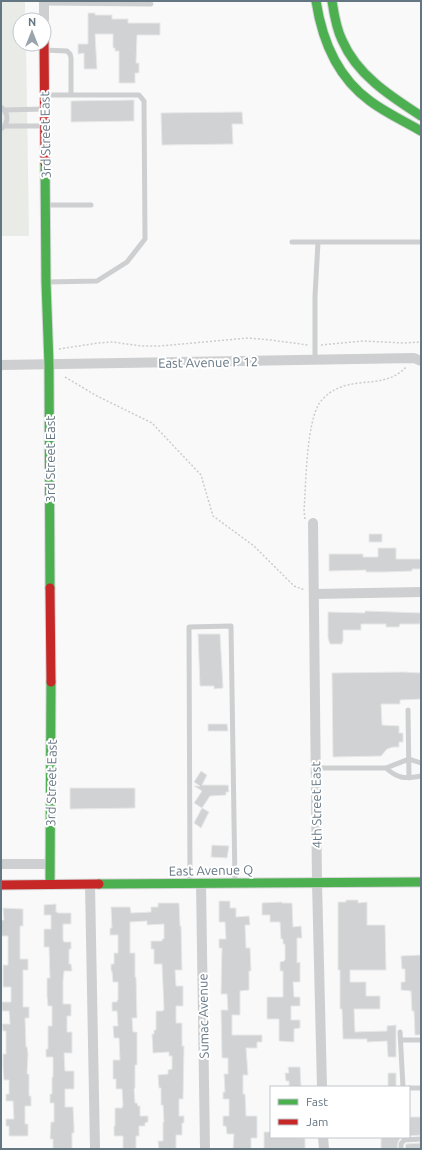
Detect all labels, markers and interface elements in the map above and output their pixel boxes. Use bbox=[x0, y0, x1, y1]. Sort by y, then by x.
north arrow bbox=[12, 12, 52, 52]
text: N bbox=[28, 16, 36, 28]
street label: 3rd Street East bbox=[37, 91, 53, 179]
street label: East Avenue P 12 bbox=[158, 354, 258, 370]
street label: 3rd Street East bbox=[43, 416, 57, 502]
street label: 3rd Street East bbox=[43, 739, 59, 827]
street label: 4th Street East bbox=[308, 761, 324, 849]
street label: East Avenue Q bbox=[169, 862, 253, 879]
street label: Sumac Avenue bbox=[195, 973, 211, 1059]
legend bbox=[270, 1086, 410, 1138]
text: Fast bbox=[306, 1095, 328, 1108]
text: Jam bbox=[306, 1115, 328, 1128]

